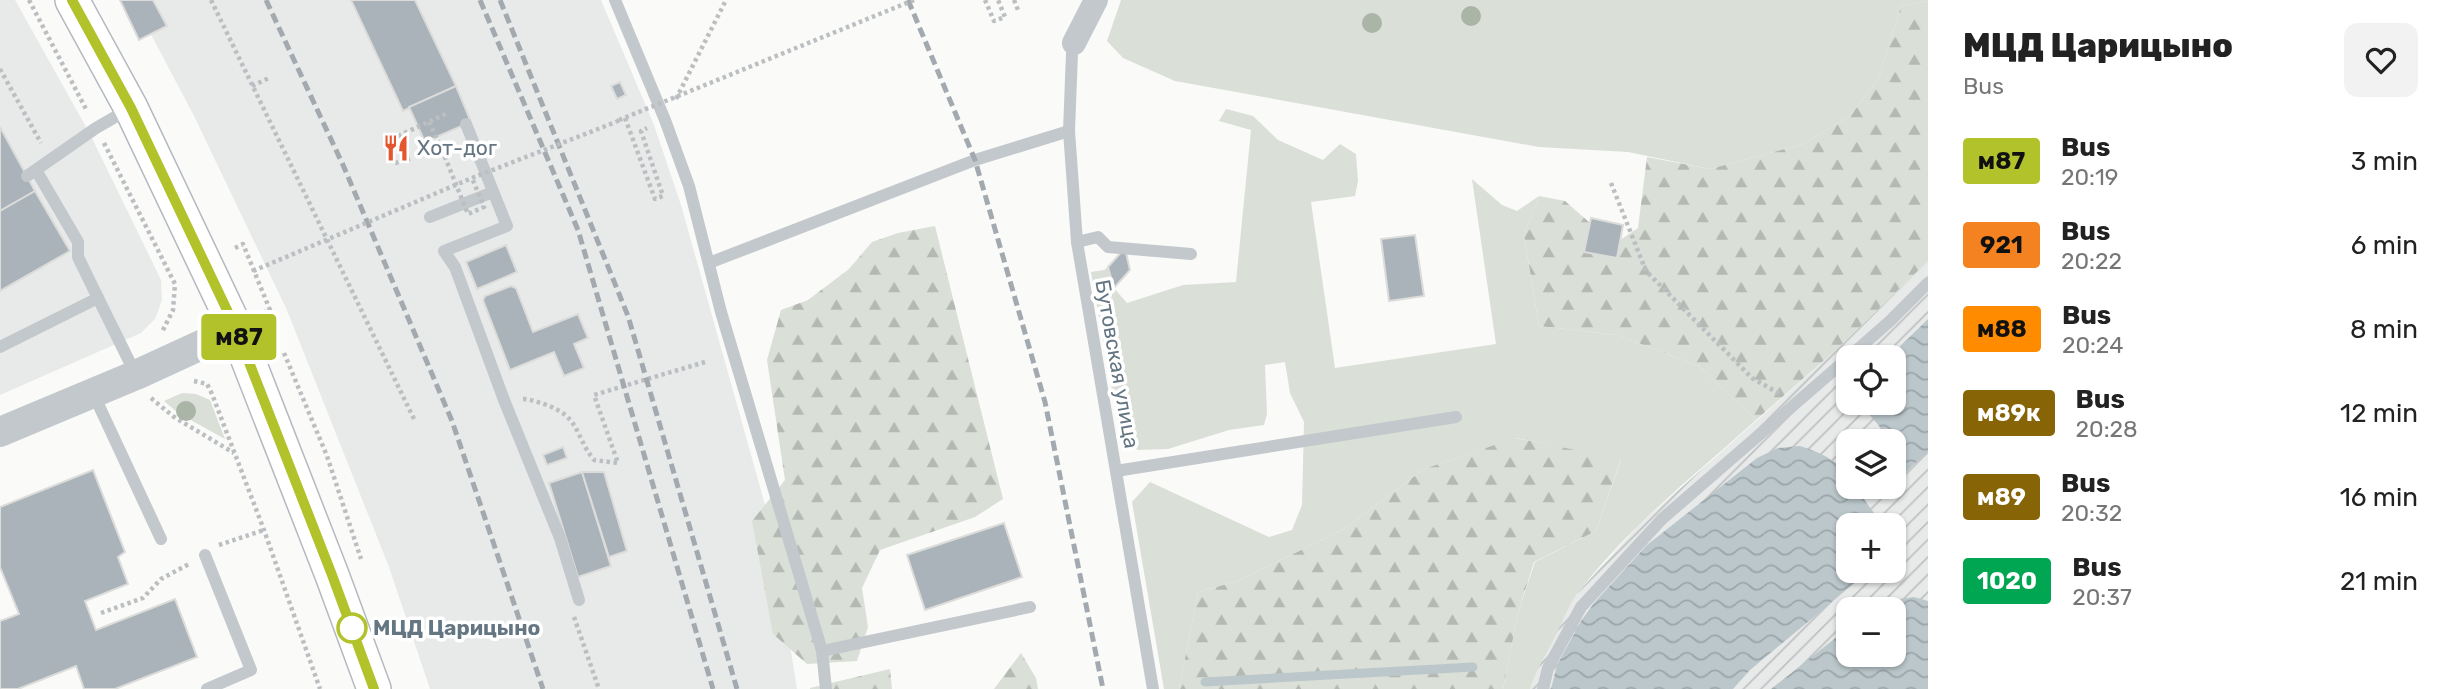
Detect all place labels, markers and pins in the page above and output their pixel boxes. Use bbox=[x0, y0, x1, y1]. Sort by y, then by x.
restaurant icon: Хот-дог bbox=[381, 133, 411, 163]
place label: Хот-дог bbox=[417, 135, 497, 160]
marker: МЦД Царицыно bbox=[337, 613, 367, 643]
place label: МЦД Царицыно bbox=[373, 615, 540, 640]

